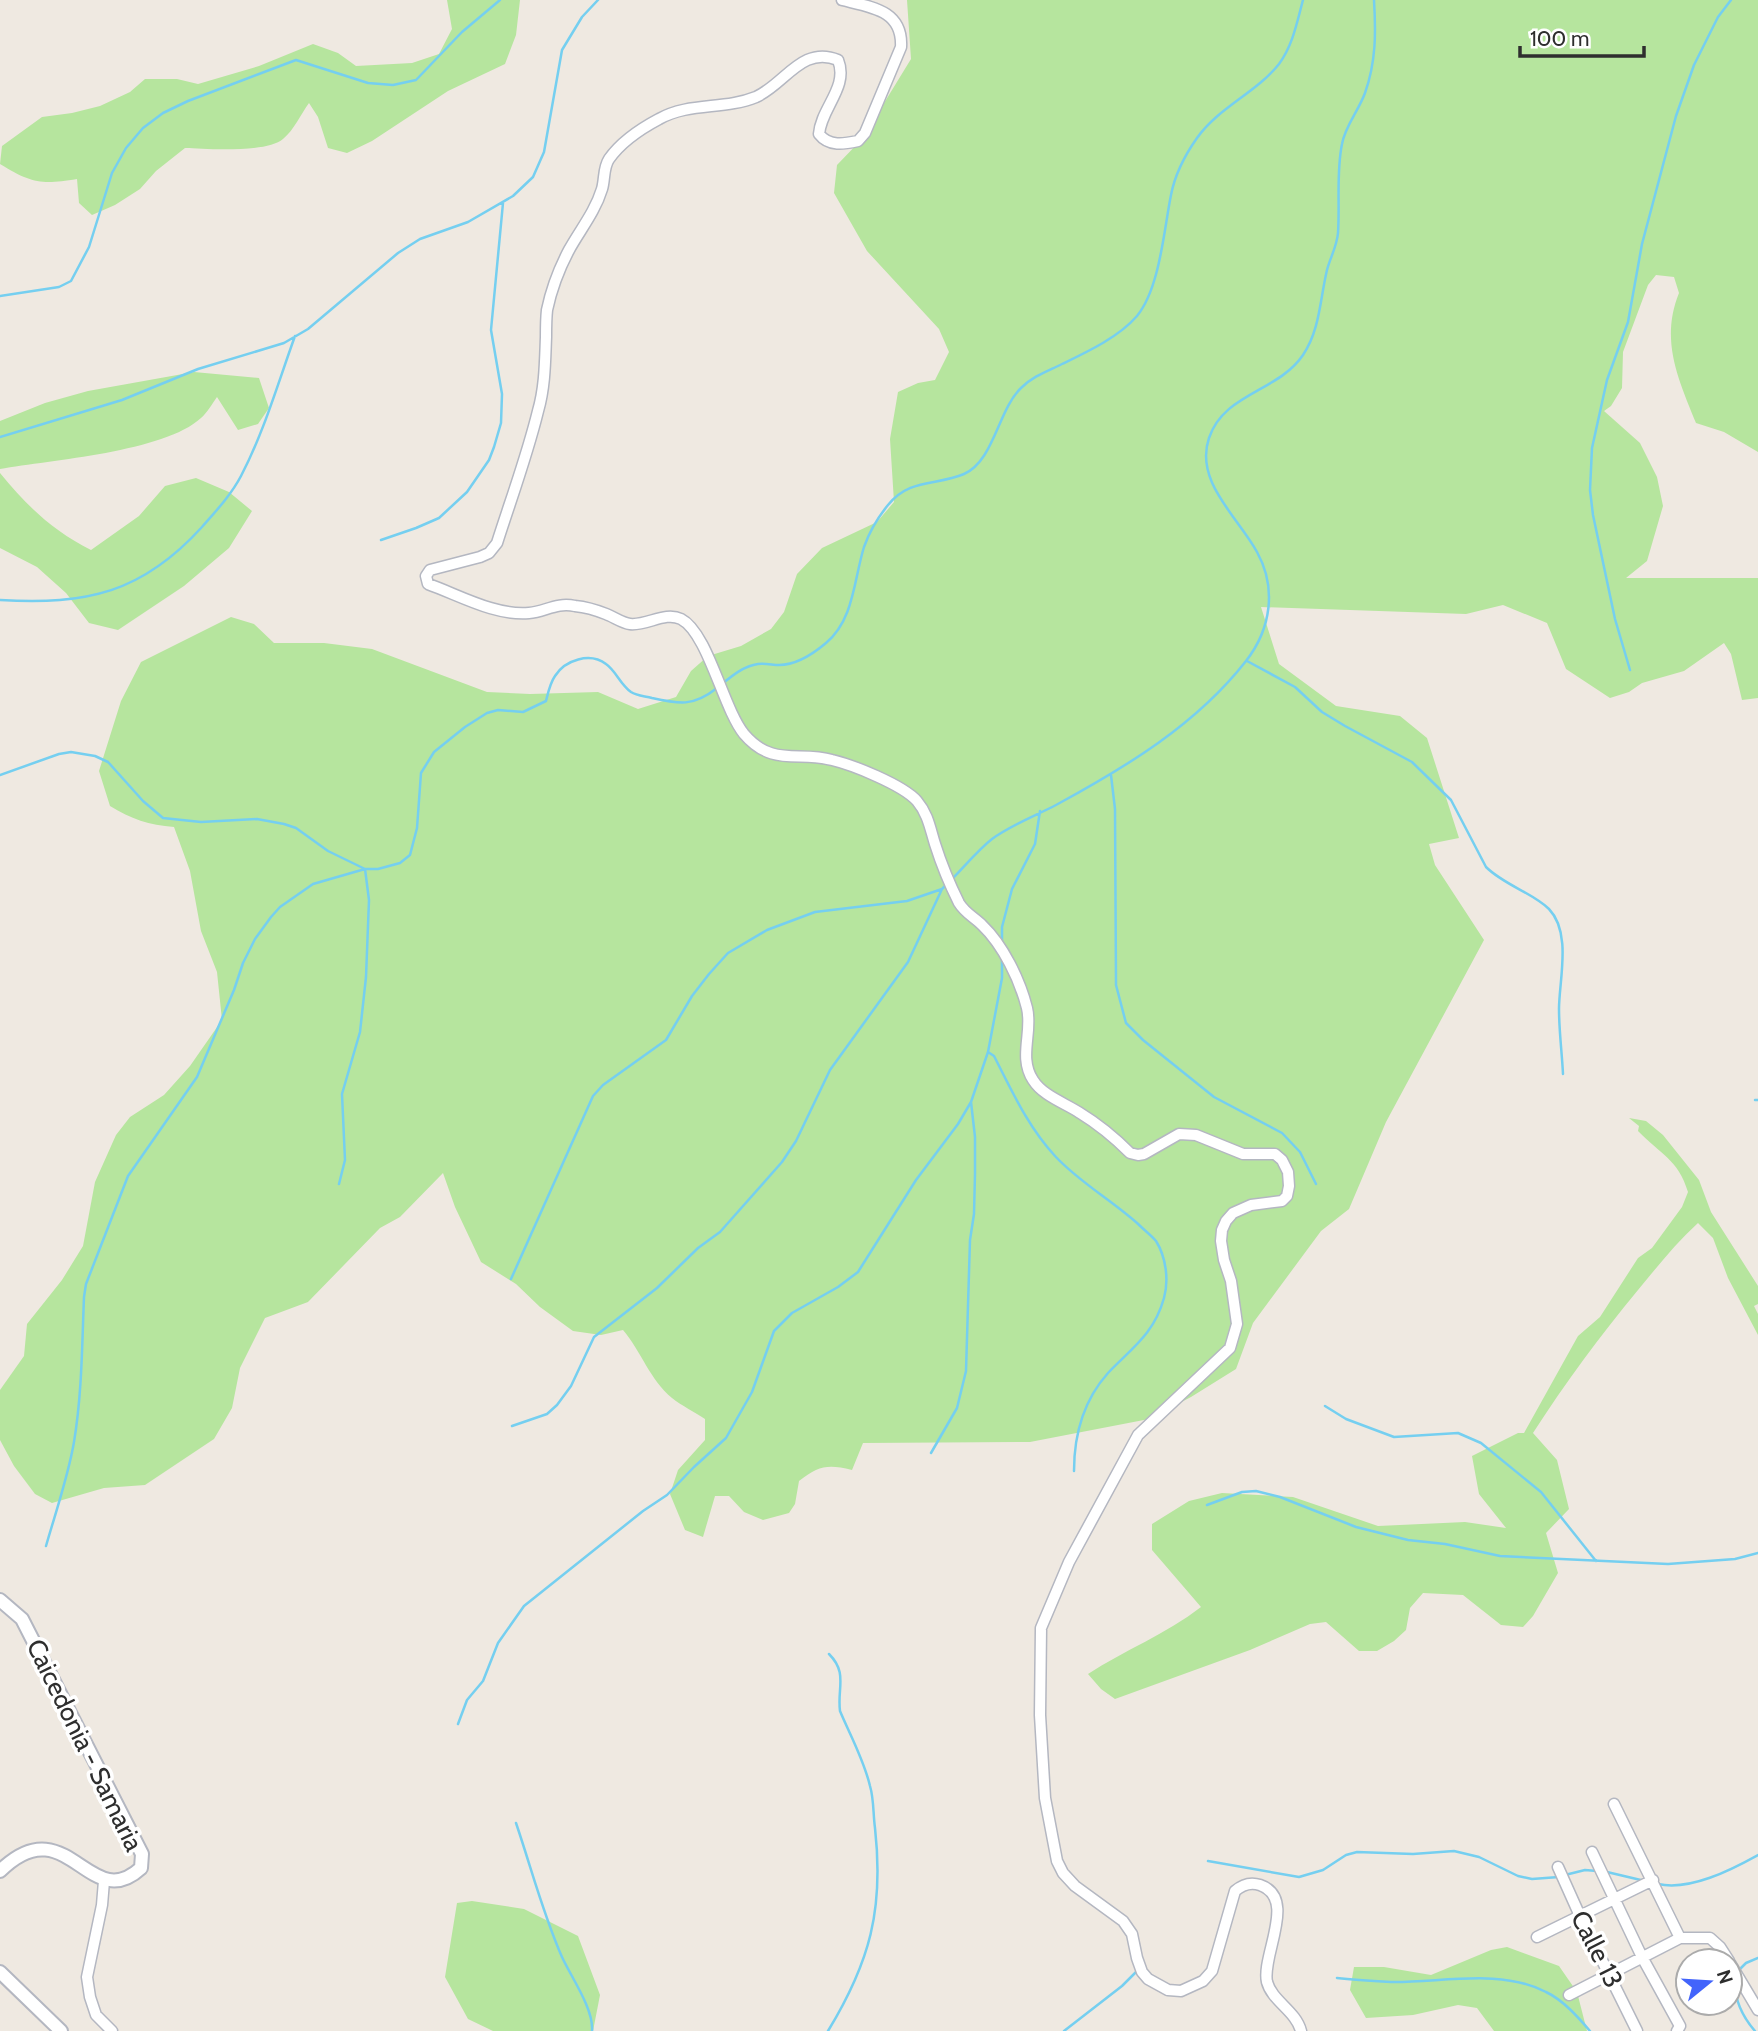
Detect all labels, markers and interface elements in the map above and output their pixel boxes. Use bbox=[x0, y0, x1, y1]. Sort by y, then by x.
scale bar bbox=[1520, 14, 1644, 58]
text: 100 m bbox=[1530, 26, 1589, 51]
street label: Caicedonia - Samaria bbox=[20, 1634, 150, 1857]
street label: Calle 13 bbox=[1564, 1905, 1630, 1993]
north arrow bbox=[1674, 1947, 1744, 2017]
text: N bbox=[1712, 1967, 1738, 1987]

